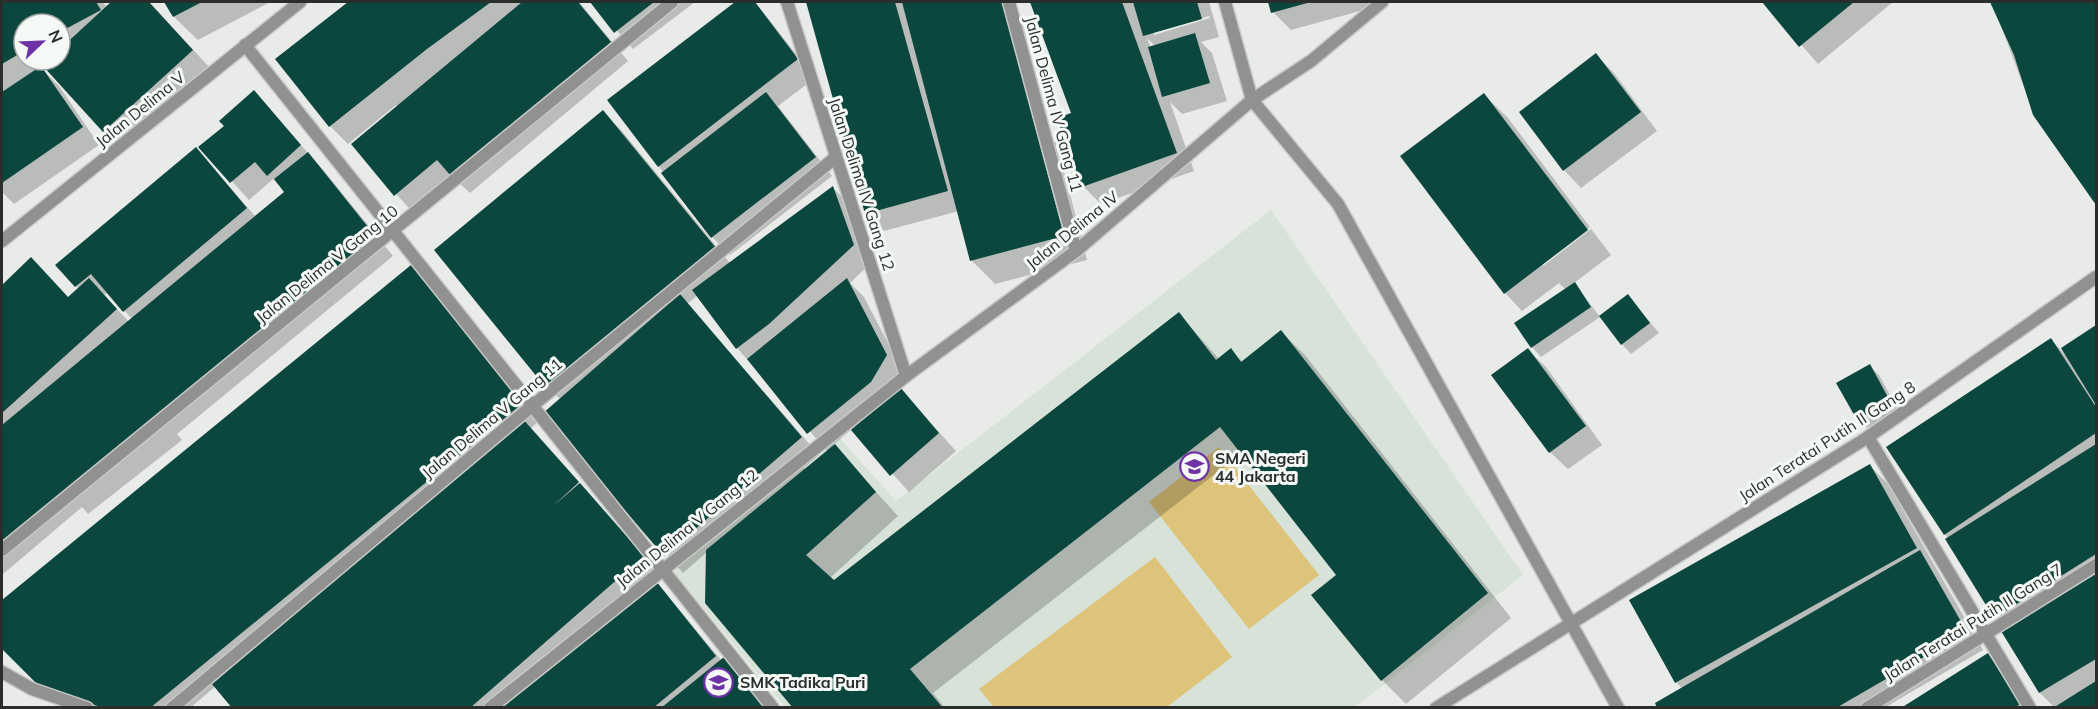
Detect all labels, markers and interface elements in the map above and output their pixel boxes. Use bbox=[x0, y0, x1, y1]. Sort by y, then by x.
north arrow bbox=[12, 12, 72, 72]
street label: Jalan Delima IV Gang 11 bbox=[1021, 14, 1087, 194]
text: N bbox=[44, 27, 67, 46]
street label: Jalan Delima V bbox=[91, 66, 189, 151]
street label: Jalan Delima IV Gang 12 bbox=[825, 95, 899, 273]
street label: Jalan Delima IV bbox=[1022, 186, 1123, 273]
street label: Jalan Delima V Gang 10 bbox=[252, 201, 402, 327]
street label: Jalan Delima V Gang 11 bbox=[418, 353, 566, 483]
street label: Jalan Teratai Putih II Gang 8 bbox=[1735, 376, 1919, 506]
place label: SMA Negeri 44 Jakarta bbox=[1215, 448, 1306, 486]
school or university icon: SMA Negeri 44 Jakarta bbox=[1178, 451, 1210, 483]
street label: Jalan Delima V Gang 12 bbox=[612, 465, 762, 591]
street label: Jalan Teratai Putih II Gang 7 bbox=[1880, 559, 2066, 685]
school or university icon: SMK Tadika Puri bbox=[703, 666, 735, 698]
place label: SMK Tadika Puri bbox=[740, 672, 866, 692]

